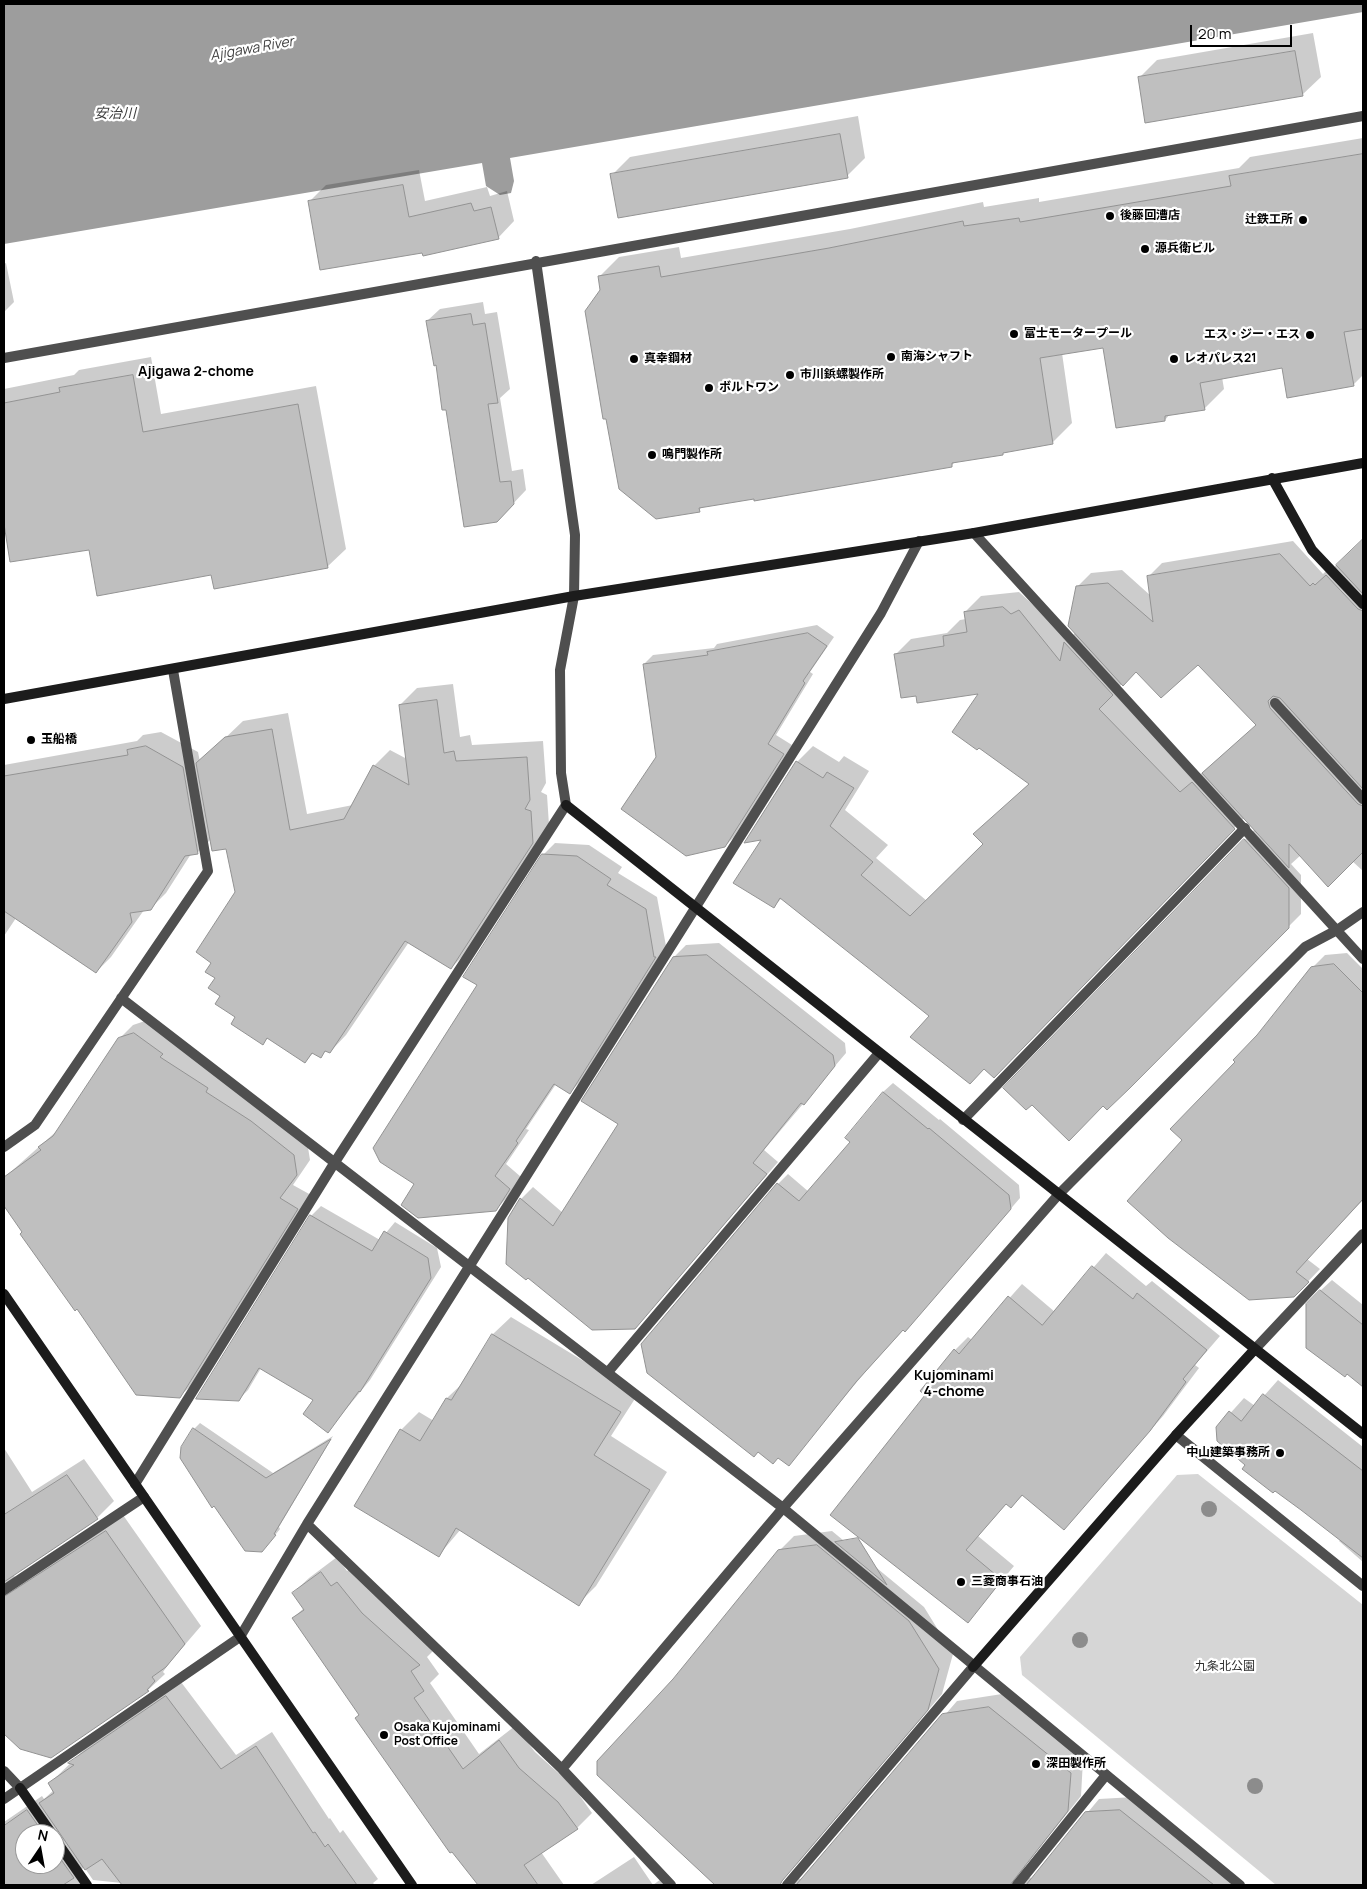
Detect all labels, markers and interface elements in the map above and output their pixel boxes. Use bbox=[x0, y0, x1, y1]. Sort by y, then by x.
scale bar bbox=[1192, 15, 1294, 47]
text: 20 m bbox=[1198, 23, 1231, 44]
water label: Ajigawa River bbox=[209, 33, 295, 65]
water label: 安治川 bbox=[94, 106, 136, 122]
place label: 後藤回漕店 bbox=[1120, 209, 1180, 223]
marker: 後藤回漕店 bbox=[1104, 210, 1116, 222]
place label: 辻鉄工所 bbox=[1245, 213, 1293, 227]
marker: 辻鉄工所 bbox=[1297, 214, 1309, 226]
place label: 源兵衛ビル bbox=[1155, 242, 1215, 256]
marker: 源兵衛ビル bbox=[1139, 243, 1151, 255]
place label: 富士モータープール bbox=[1024, 327, 1132, 341]
marker: 富士モータープール bbox=[1008, 328, 1020, 340]
place label: エス・ジー・エス bbox=[1204, 328, 1300, 342]
marker: エス・ジー・エス bbox=[1304, 329, 1316, 341]
place label: 南海シャフト bbox=[901, 350, 973, 364]
marker: 南海シャフト bbox=[885, 351, 897, 363]
place label: 真幸鋼材 bbox=[644, 352, 692, 366]
place label: レオパレス21 bbox=[1184, 352, 1256, 366]
marker: 真幸鋼材 bbox=[628, 353, 640, 365]
marker: レオパレス21 bbox=[1168, 353, 1180, 365]
district label: Ajigawa 2-chome bbox=[138, 364, 254, 380]
place label: 市川鋲螺製作所 bbox=[800, 368, 884, 382]
marker: 市川鋲螺製作所 bbox=[784, 369, 796, 381]
place label: ボルトワン bbox=[719, 381, 779, 395]
marker: ボルトワン bbox=[703, 382, 715, 394]
place label: 鳴門製作所 bbox=[662, 448, 722, 462]
marker: 鳴門製作所 bbox=[646, 449, 658, 461]
place label: 玉船橋 bbox=[41, 733, 77, 747]
marker: 玉船橋 bbox=[25, 734, 37, 746]
district label: Kujominami 4-chome bbox=[914, 1368, 994, 1400]
place label: 中山建築事務所 bbox=[1186, 1446, 1270, 1460]
marker: 中山建築事務所 bbox=[1274, 1447, 1286, 1459]
place label: 三菱商事石油 bbox=[971, 1575, 1043, 1589]
marker: 三菱商事石油 bbox=[955, 1576, 967, 1588]
park label: 九条北公園 bbox=[1195, 1660, 1255, 1674]
place label: Osaka Kujominami Post Office bbox=[394, 1721, 501, 1749]
marker: Osaka Kujominami Post Office bbox=[378, 1729, 390, 1741]
place label: 深田製作所 bbox=[1046, 1757, 1106, 1771]
marker: 深田製作所 bbox=[1030, 1758, 1042, 1770]
north arrow bbox=[15, 1824, 65, 1874]
text: N bbox=[36, 1824, 50, 1845]

